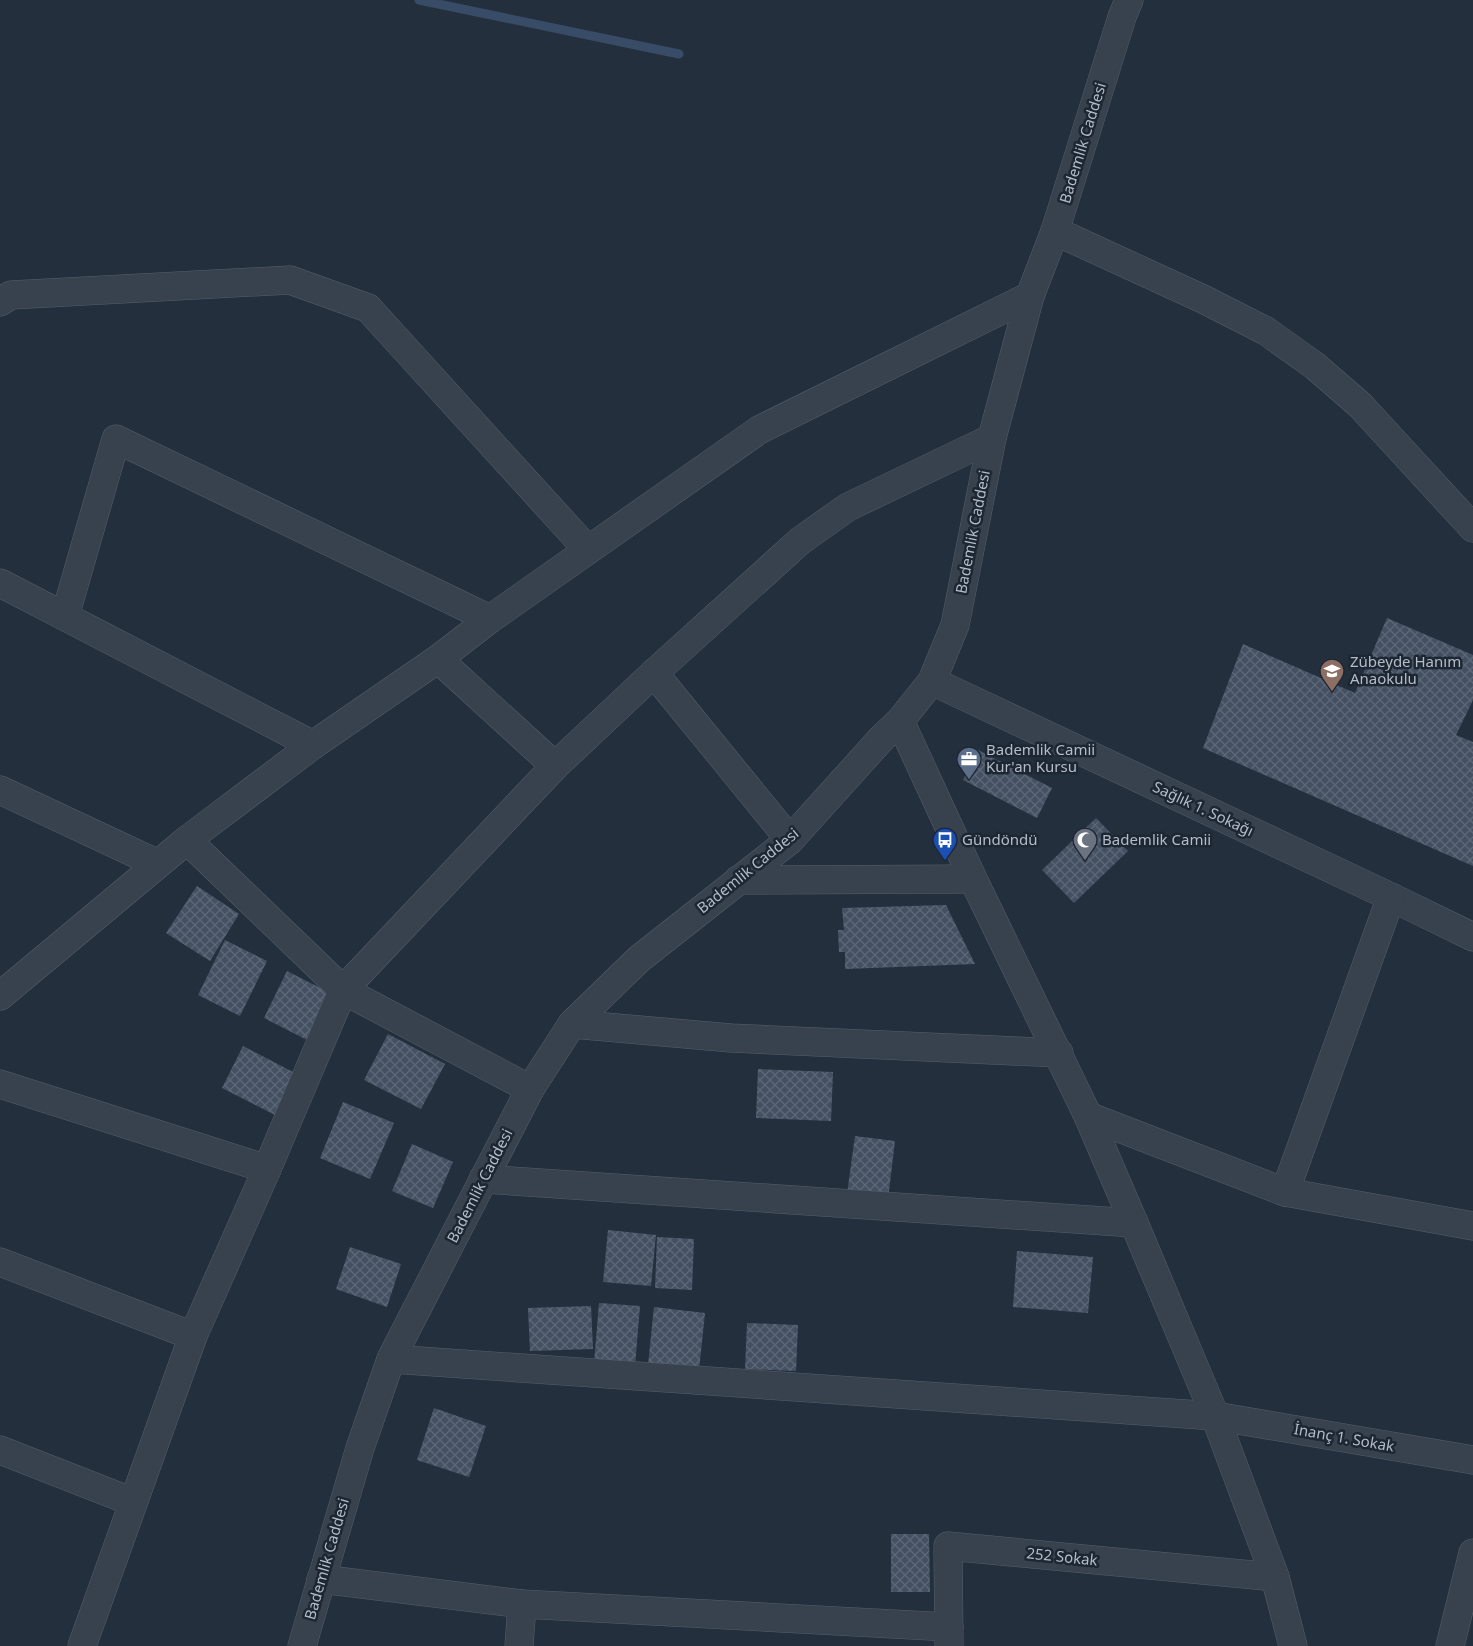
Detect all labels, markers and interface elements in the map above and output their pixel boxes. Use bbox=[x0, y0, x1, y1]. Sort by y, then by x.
street label: Bademlik Caddesi bbox=[1054, 80, 1110, 206]
street label: Bademlik Caddesi bbox=[950, 468, 994, 595]
place label: Zübeyde Hanım Anaokulu bbox=[1350, 651, 1461, 688]
school or university icon: Zübeyde Hanım Anaokulu bbox=[1319, 658, 1345, 692]
place label: Bademlik Camii Kur'an Kursu bbox=[986, 739, 1095, 776]
office icon: Bademlik Camii Kur'an Kursu bbox=[956, 746, 982, 780]
street label: Sağlık 1. Sokağı bbox=[1150, 776, 1257, 840]
street label: Bademlik Caddesi bbox=[692, 823, 802, 917]
bus stop icon: Gündöndü bbox=[932, 827, 958, 861]
mosque icon: Bademlik Camii bbox=[1072, 827, 1098, 861]
place label: Gündöndü bbox=[962, 829, 1038, 849]
place label: Bademlik Camii bbox=[1102, 829, 1211, 849]
street label: Bademlik Caddesi bbox=[442, 1125, 516, 1246]
street label: İnanç 1. Sokak bbox=[1293, 1418, 1396, 1456]
street label: Bademlik Caddesi bbox=[299, 1496, 353, 1622]
street label: 252 Sokak bbox=[1026, 1542, 1099, 1570]

